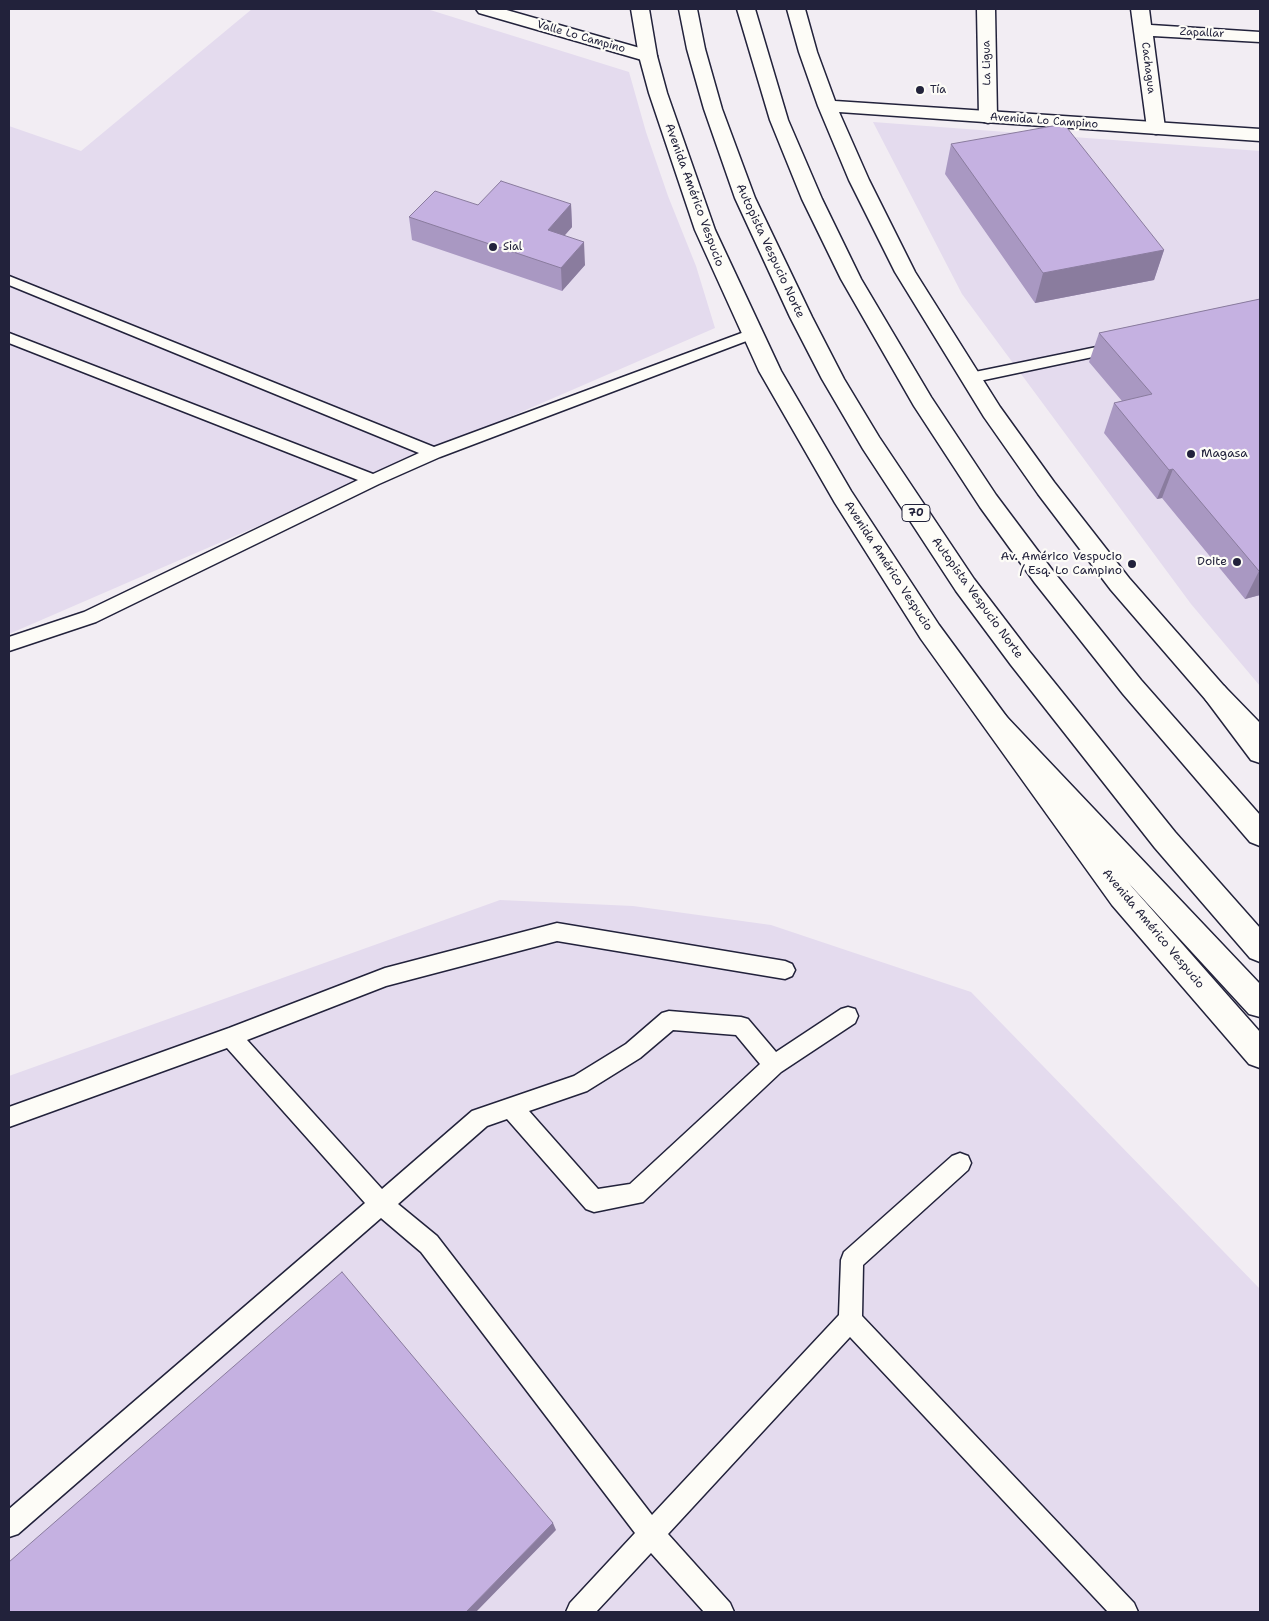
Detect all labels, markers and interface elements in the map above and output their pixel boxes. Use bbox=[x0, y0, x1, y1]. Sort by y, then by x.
street label: Valle Lo Campino bbox=[535, 18, 627, 56]
street label: Zapallar bbox=[1179, 25, 1225, 41]
street label: La Ligua bbox=[980, 40, 994, 86]
street label: Cachagua bbox=[1138, 41, 1158, 95]
place label: Tía bbox=[930, 83, 946, 97]
marker: Tía bbox=[914, 84, 926, 96]
street label: Avenida Lo Campino bbox=[990, 111, 1098, 131]
street label: Avenida Américo Vespucio bbox=[661, 121, 727, 269]
street label: Autopista Vespucio Norte bbox=[733, 182, 807, 320]
place label: Sial bbox=[503, 240, 522, 254]
marker: Sial bbox=[487, 241, 499, 253]
place label: Magasa bbox=[1201, 447, 1248, 461]
marker: Magasa bbox=[1185, 448, 1197, 460]
street label: Avenida Américo Vespucio bbox=[841, 499, 935, 633]
road number: 70 bbox=[902, 504, 930, 522]
street label: Autopista Vespucio Norte bbox=[928, 535, 1026, 661]
place label: Av. Américo Vespucio / Esq. Lo Campino bbox=[1001, 550, 1122, 578]
place label: Doite bbox=[1197, 555, 1227, 569]
marker: Doite bbox=[1231, 556, 1243, 568]
marker: Av. Américo Vespucio / Esq. Lo Campino bbox=[1126, 558, 1138, 570]
street label: Avenida Américo Vespucio bbox=[1099, 866, 1207, 992]

